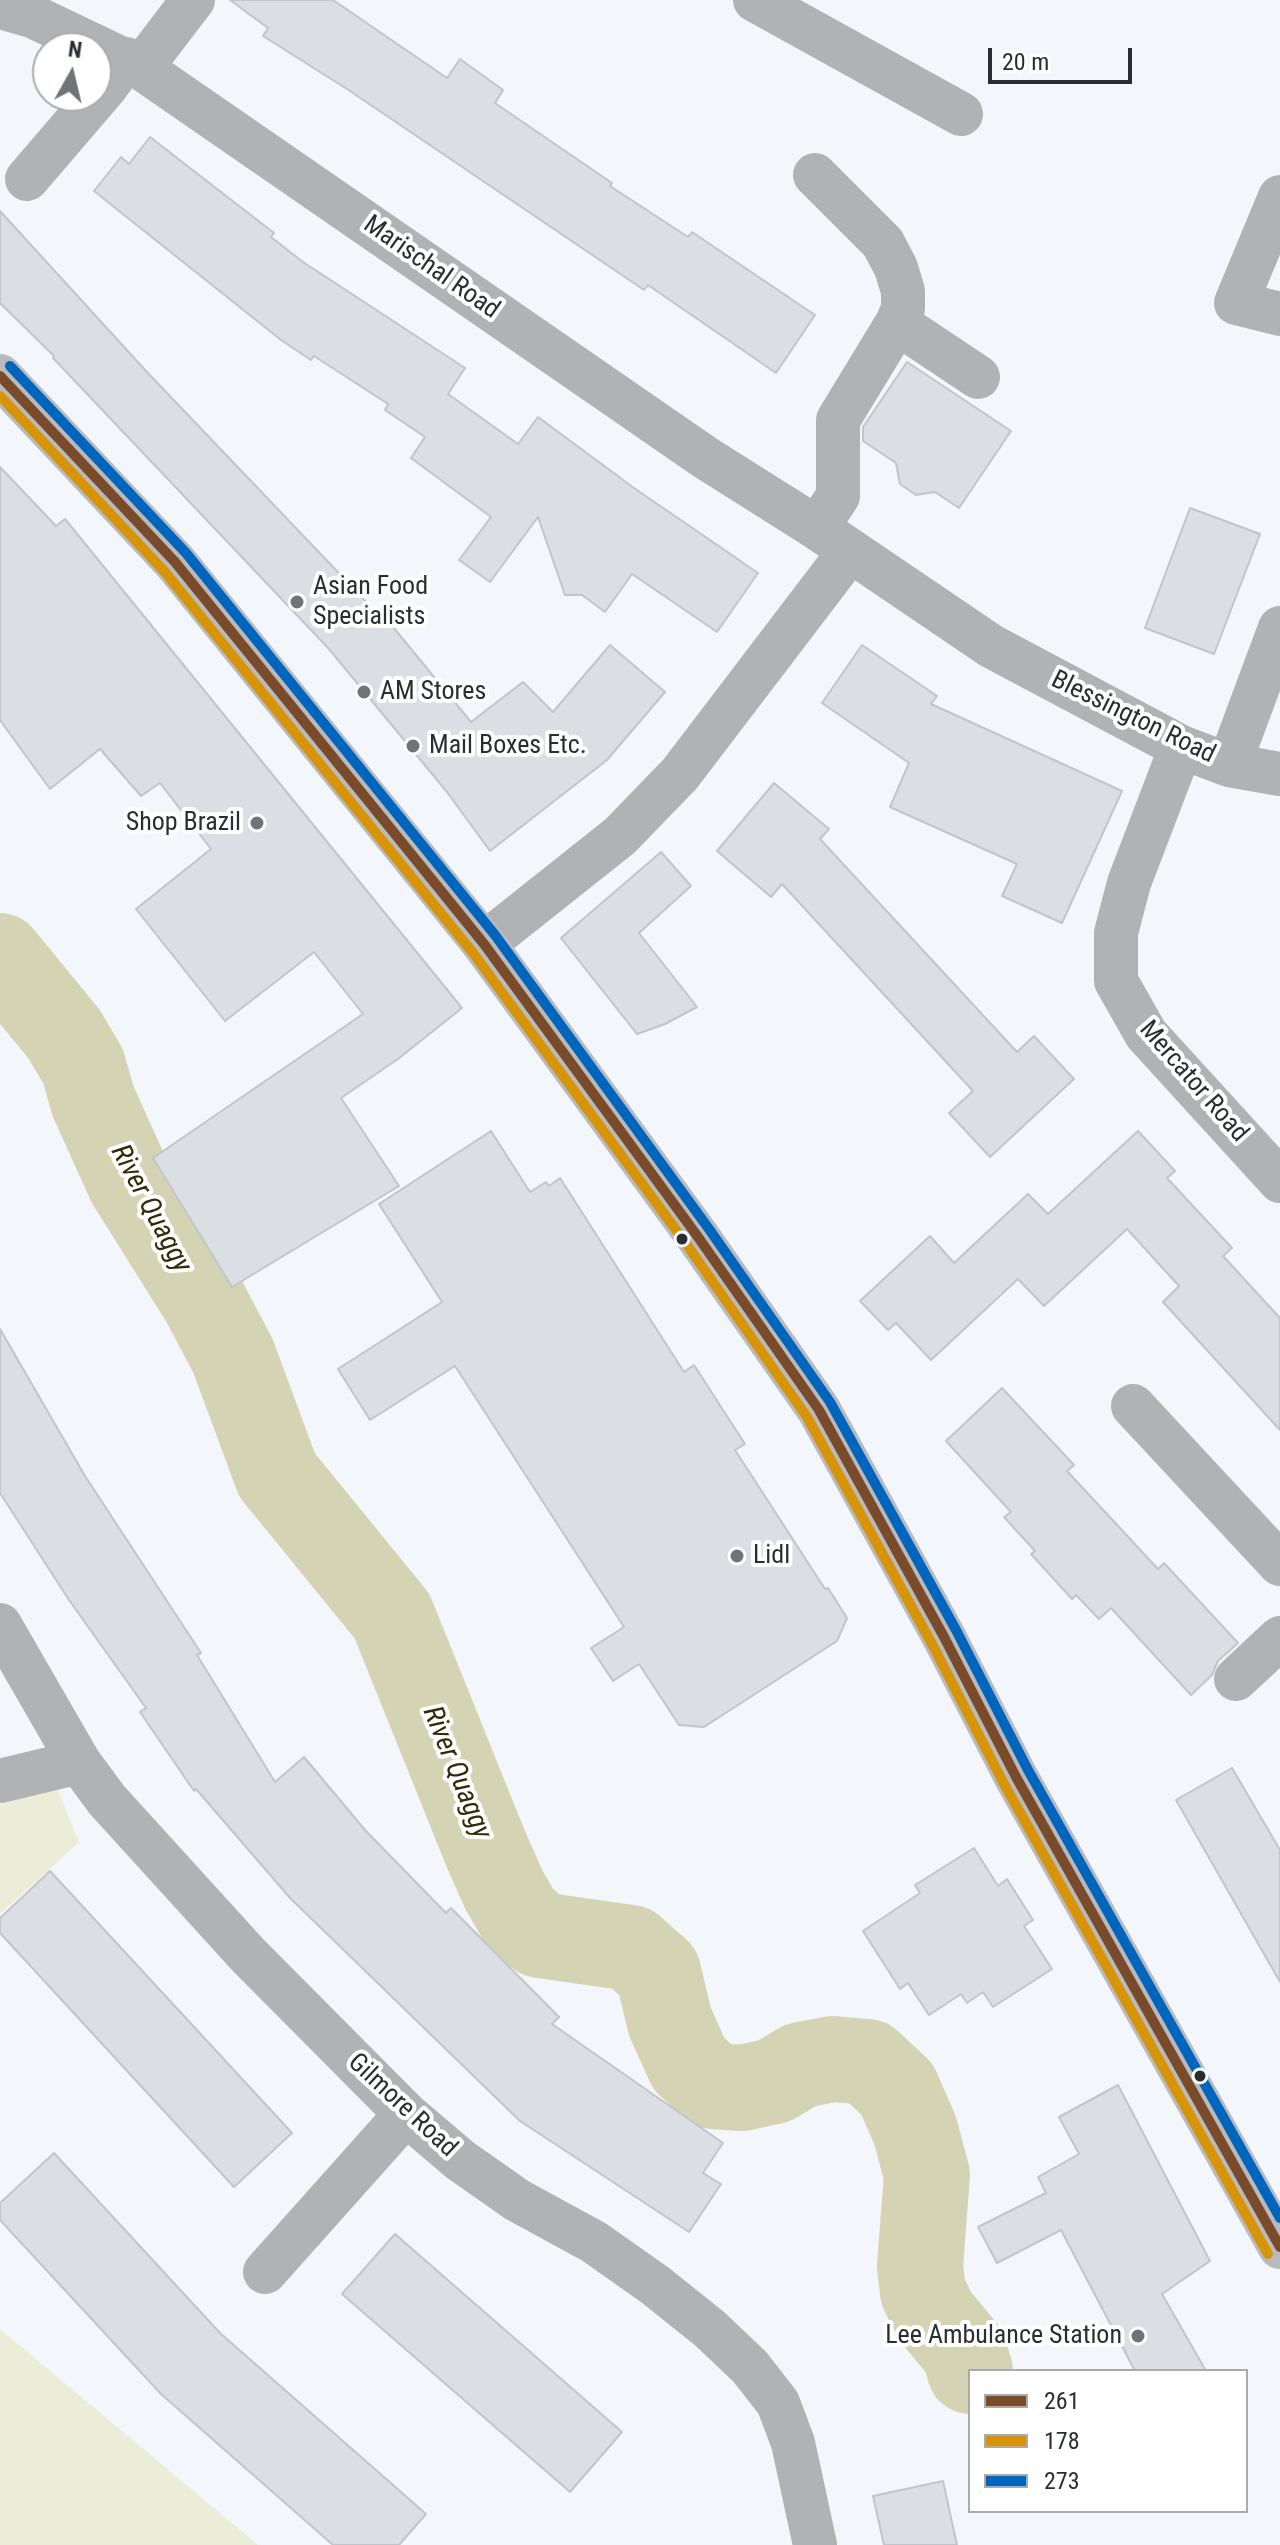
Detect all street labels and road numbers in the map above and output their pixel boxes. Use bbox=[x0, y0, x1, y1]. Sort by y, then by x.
street label: Marischal Road bbox=[357, 210, 505, 326]
street label: Blessington Road bbox=[1046, 665, 1220, 771]
street label: Mercator Road bbox=[1132, 1015, 1254, 1149]
street label: Gilmore Road bbox=[341, 2048, 463, 2164]

